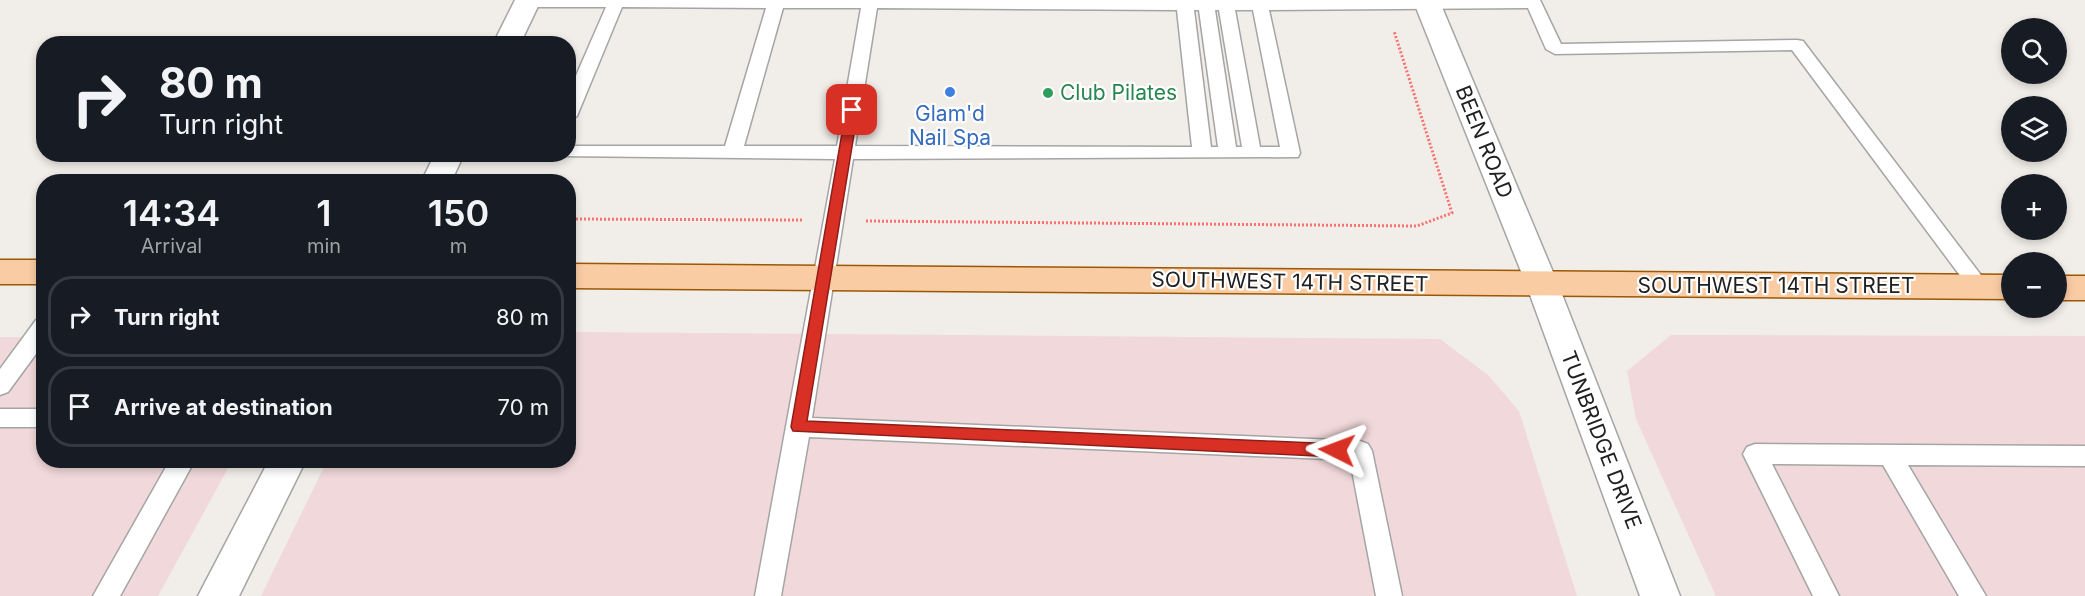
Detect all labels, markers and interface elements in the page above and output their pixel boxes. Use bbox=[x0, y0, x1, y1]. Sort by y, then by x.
map controls bbox=[2001, 18, 2067, 318]
button: search bbox=[2001, 18, 2067, 84]
text: 80 m bbox=[159, 57, 263, 108]
icon: right bbox=[60, 60, 138, 138]
place label: Club Pilates bbox=[1060, 80, 1177, 105]
street label: BEEN ROAD bbox=[1451, 82, 1518, 202]
pin bbox=[826, 84, 877, 135]
marker: Glam'd Nail Spa bbox=[943, 85, 957, 99]
marker: Club Pilates bbox=[1041, 86, 1055, 100]
icon: arrive bbox=[835, 93, 868, 126]
button: layers bbox=[2001, 96, 2067, 162]
place label: Glam'd Nail Spa bbox=[909, 101, 991, 150]
text: Turn right bbox=[159, 108, 283, 141]
button: + bbox=[2001, 174, 2067, 240]
text: 14:34 bbox=[123, 191, 220, 235]
text: 1 bbox=[316, 191, 332, 235]
text: 150 bbox=[428, 191, 489, 235]
text: Arrival bbox=[141, 234, 202, 258]
text: min bbox=[307, 234, 341, 258]
text: m bbox=[450, 234, 467, 258]
button: − bbox=[2001, 252, 2067, 318]
street label: SOUTHWEST 14TH STREET bbox=[1151, 267, 1429, 296]
street label: SOUTHWEST 14TH STREET bbox=[1637, 273, 1915, 298]
icon: right bbox=[63, 300, 96, 333]
text: Turn right bbox=[114, 304, 220, 330]
text: 80 m bbox=[496, 304, 549, 330]
street label: TUNBRIDGE DRIVE bbox=[1556, 347, 1647, 532]
icon: arrive bbox=[63, 390, 96, 423]
text: Arrive at destination bbox=[114, 394, 333, 420]
text: 70 m bbox=[498, 394, 549, 420]
position arrow bbox=[1305, 418, 1369, 482]

